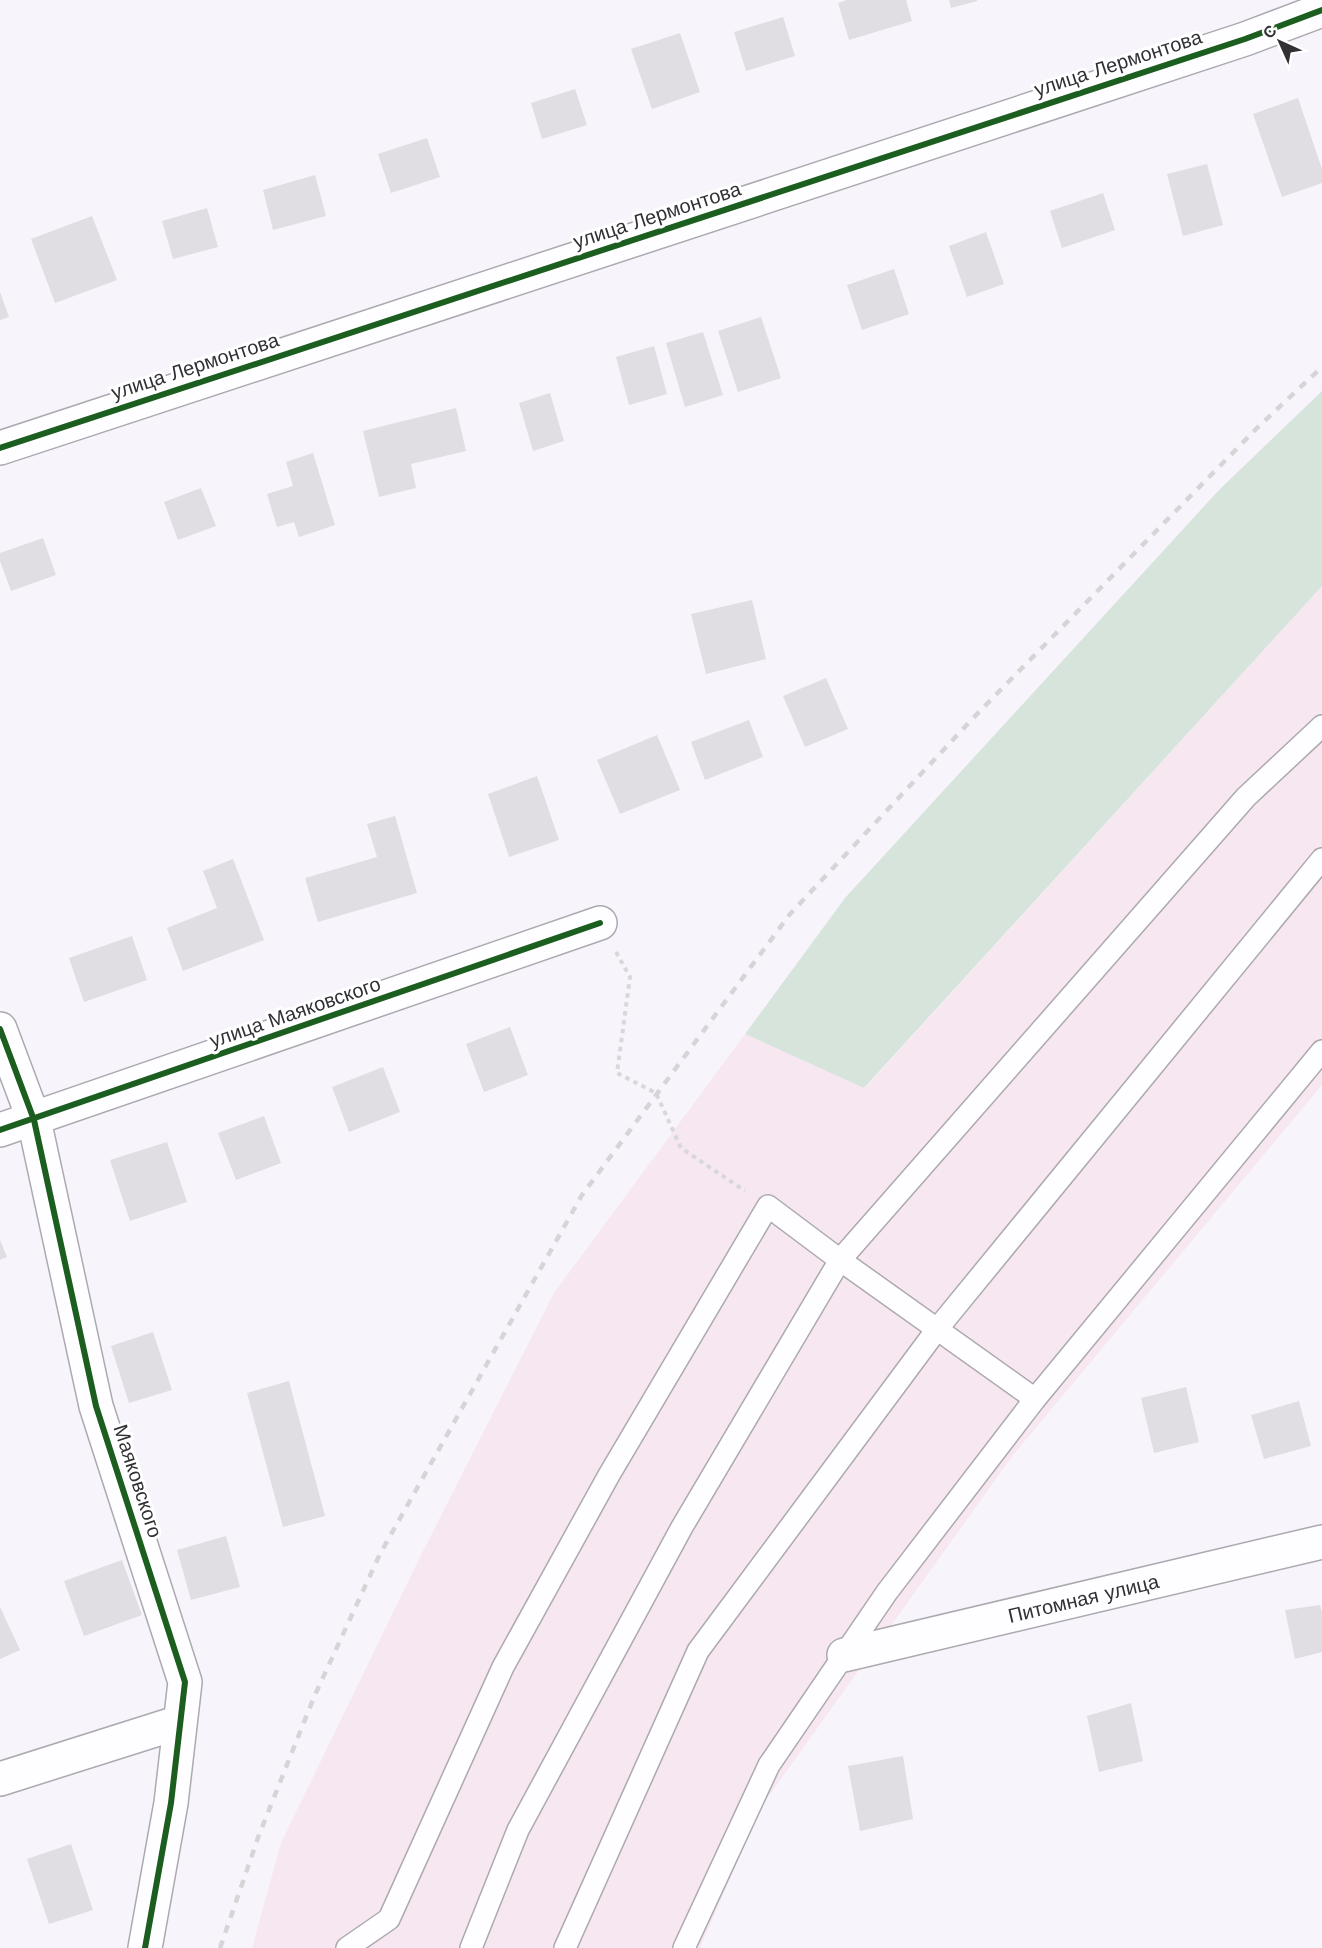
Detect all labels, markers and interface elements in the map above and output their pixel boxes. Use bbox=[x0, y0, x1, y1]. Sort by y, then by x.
north arrow bbox=[1250, 12, 1310, 72]
text: С bbox=[1259, 21, 1281, 43]
street label: улица Лермонтова bbox=[1031, 24, 1206, 101]
street label: улица Лермонтова bbox=[570, 176, 745, 253]
street label: улица Лермонтова bbox=[108, 327, 283, 404]
street label: улица Маяковского bbox=[206, 971, 384, 1053]
street label: Маяковского bbox=[108, 1421, 168, 1541]
street label: Питомная улица bbox=[1006, 1569, 1162, 1628]

